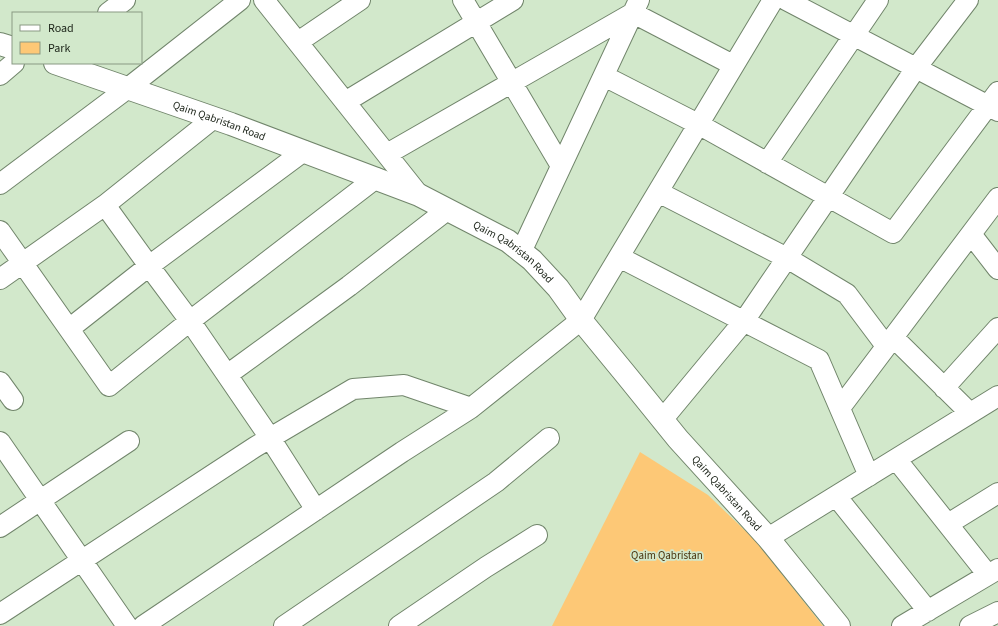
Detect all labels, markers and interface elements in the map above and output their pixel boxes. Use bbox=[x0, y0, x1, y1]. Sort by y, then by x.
legend bbox=[12, 12, 142, 64]
text: Road bbox=[48, 20, 74, 37]
text: Park bbox=[48, 40, 70, 57]
street label: Qaim Qabristan Road bbox=[171, 97, 268, 144]
street label: Qaim Qabristan Road bbox=[471, 217, 557, 286]
street label: Qaim Qabristan Road bbox=[689, 452, 765, 534]
park label: Qaim Qabristan bbox=[631, 548, 703, 563]

